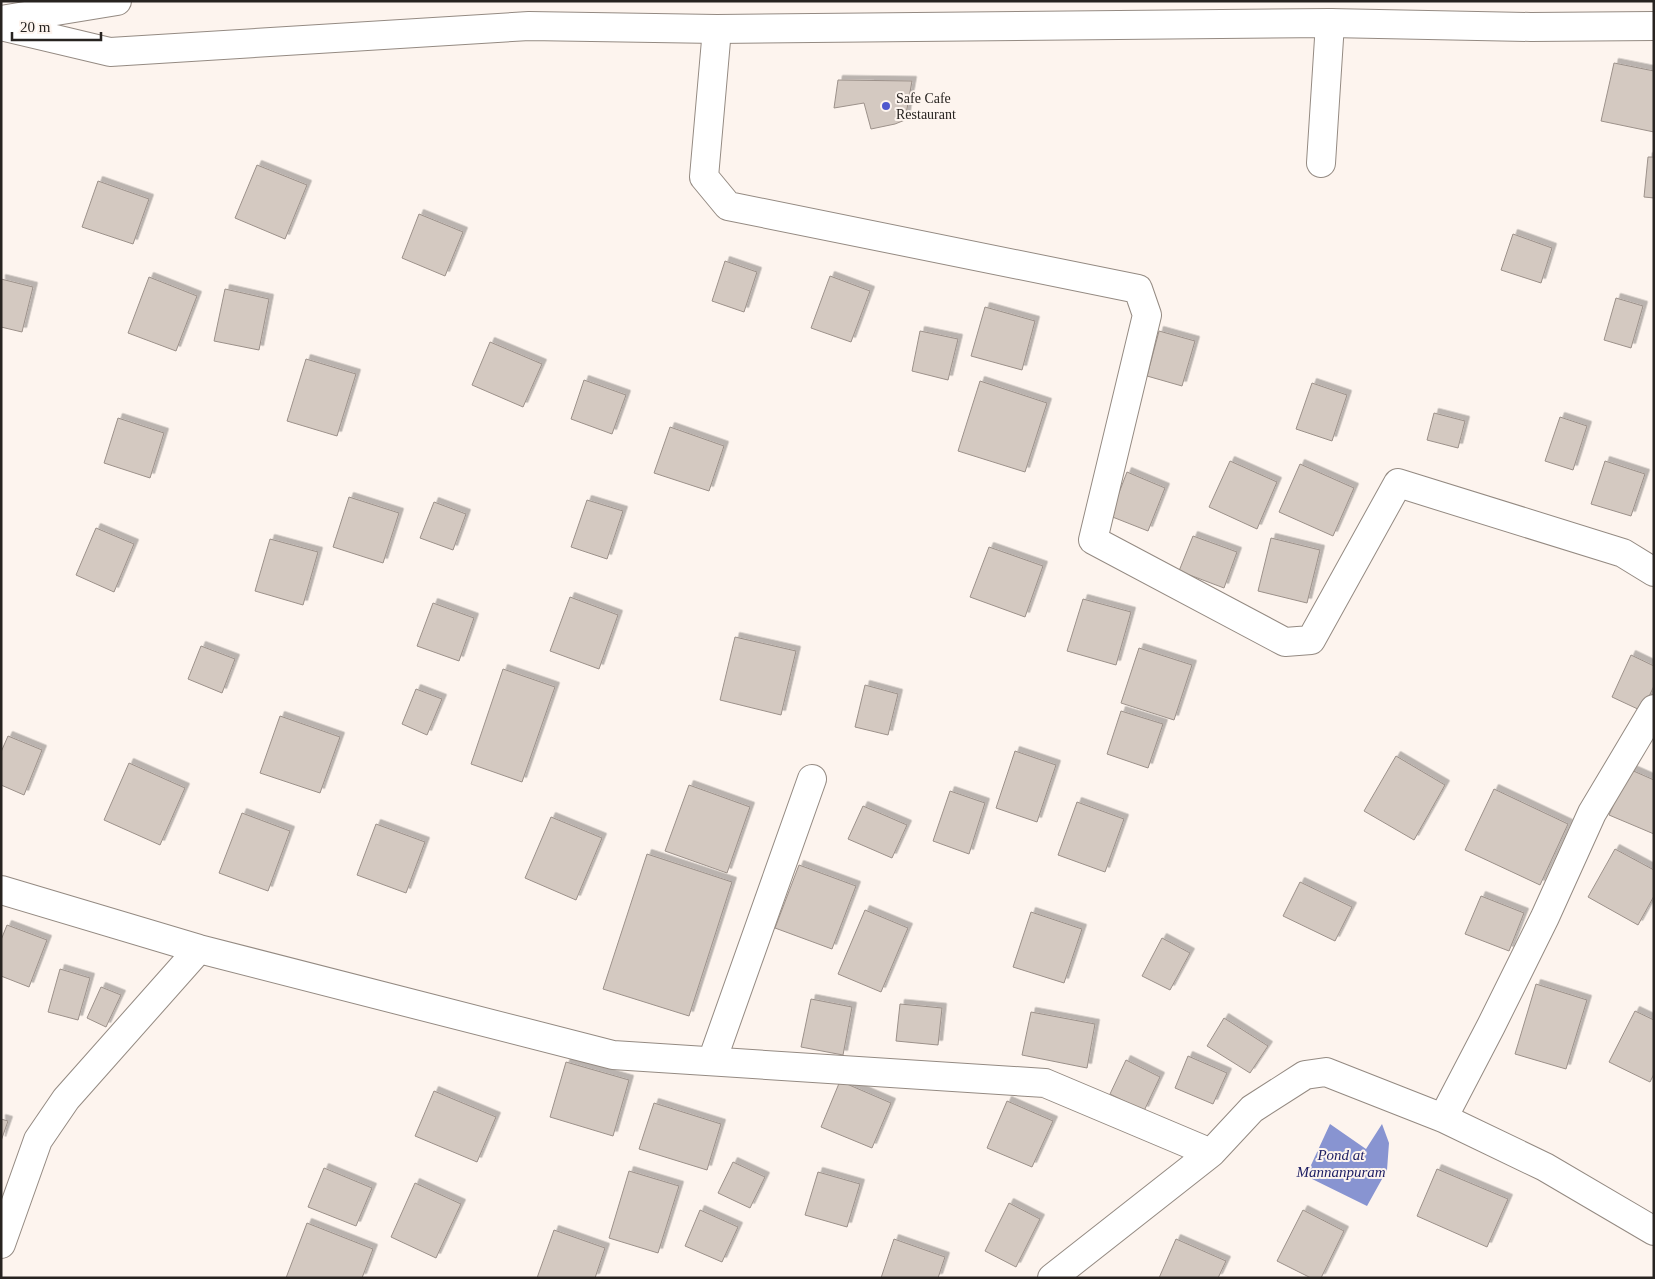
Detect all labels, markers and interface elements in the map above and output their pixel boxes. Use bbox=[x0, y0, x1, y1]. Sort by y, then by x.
scale bar bbox=[12, 10, 101, 42]
text: 20 m bbox=[20, 19, 51, 35]
place label: Safe Cafe Restaurant bbox=[896, 91, 956, 122]
marker: Safe Cafe Restaurant bbox=[880, 100, 892, 112]
water label: Pond at Mannanpuram bbox=[1295, 1147, 1386, 1180]

